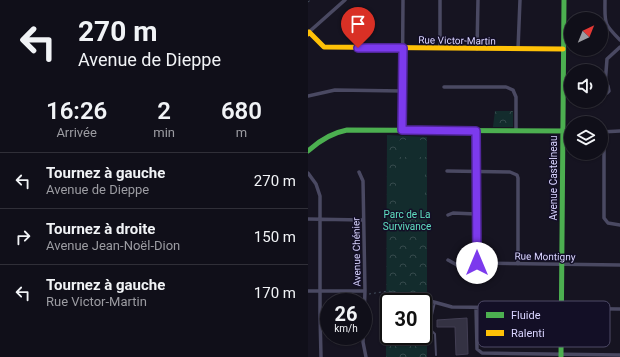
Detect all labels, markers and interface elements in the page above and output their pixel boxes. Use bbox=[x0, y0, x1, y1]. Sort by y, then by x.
pin bbox=[341, 7.0, 375, 48]
north arrow bbox=[564, 12, 608, 56]
map controls bbox=[564, 12, 608, 160]
icon: arrive bbox=[347, 13, 369, 35]
text: 270 m bbox=[78, 15, 157, 48]
icon: left bbox=[12, 16, 64, 68]
street label: Rue Victor-Martin bbox=[418, 34, 496, 47]
text: Avenue de Dieppe bbox=[78, 49, 221, 70]
button: sound bbox=[564, 64, 608, 108]
text: 16:26 bbox=[46, 97, 107, 125]
text: 2 bbox=[157, 97, 171, 125]
text: 680 bbox=[221, 97, 262, 125]
button: layers bbox=[564, 116, 608, 160]
text: Arrivée bbox=[56, 125, 97, 140]
text: min bbox=[153, 125, 175, 140]
text: m bbox=[236, 125, 247, 140]
street label: Avenue Castelneau bbox=[548, 135, 559, 221]
text: Tournez à gauche bbox=[46, 164, 165, 182]
icon: left bbox=[12, 170, 34, 192]
text: 270 m bbox=[254, 172, 296, 190]
text: Avenue de Dieppe bbox=[46, 182, 149, 197]
park label: Parc de La Survivance bbox=[383, 209, 431, 232]
street label: Avenue Chénier bbox=[350, 217, 363, 287]
text: Tournez à droite bbox=[46, 220, 155, 238]
icon: right bbox=[12, 226, 34, 248]
text: 150 m bbox=[254, 228, 296, 246]
text: Avenue Jean-Noël-Dion bbox=[46, 238, 180, 253]
position arrow bbox=[456, 242, 498, 284]
street label: Rue Montigny bbox=[514, 250, 576, 263]
text: Tournez à gauche bbox=[46, 276, 165, 294]
icon: left bbox=[12, 282, 34, 304]
text: 170 m bbox=[254, 284, 296, 302]
speed limit sign: 30 bbox=[380, 293, 432, 345]
text: Rue Victor-Martin bbox=[46, 294, 147, 309]
legend bbox=[478, 301, 610, 347]
text: 26 bbox=[335, 302, 357, 326]
text: Fluide bbox=[511, 309, 541, 322]
text: km/h bbox=[334, 323, 358, 334]
text: Ralenti bbox=[511, 327, 545, 340]

